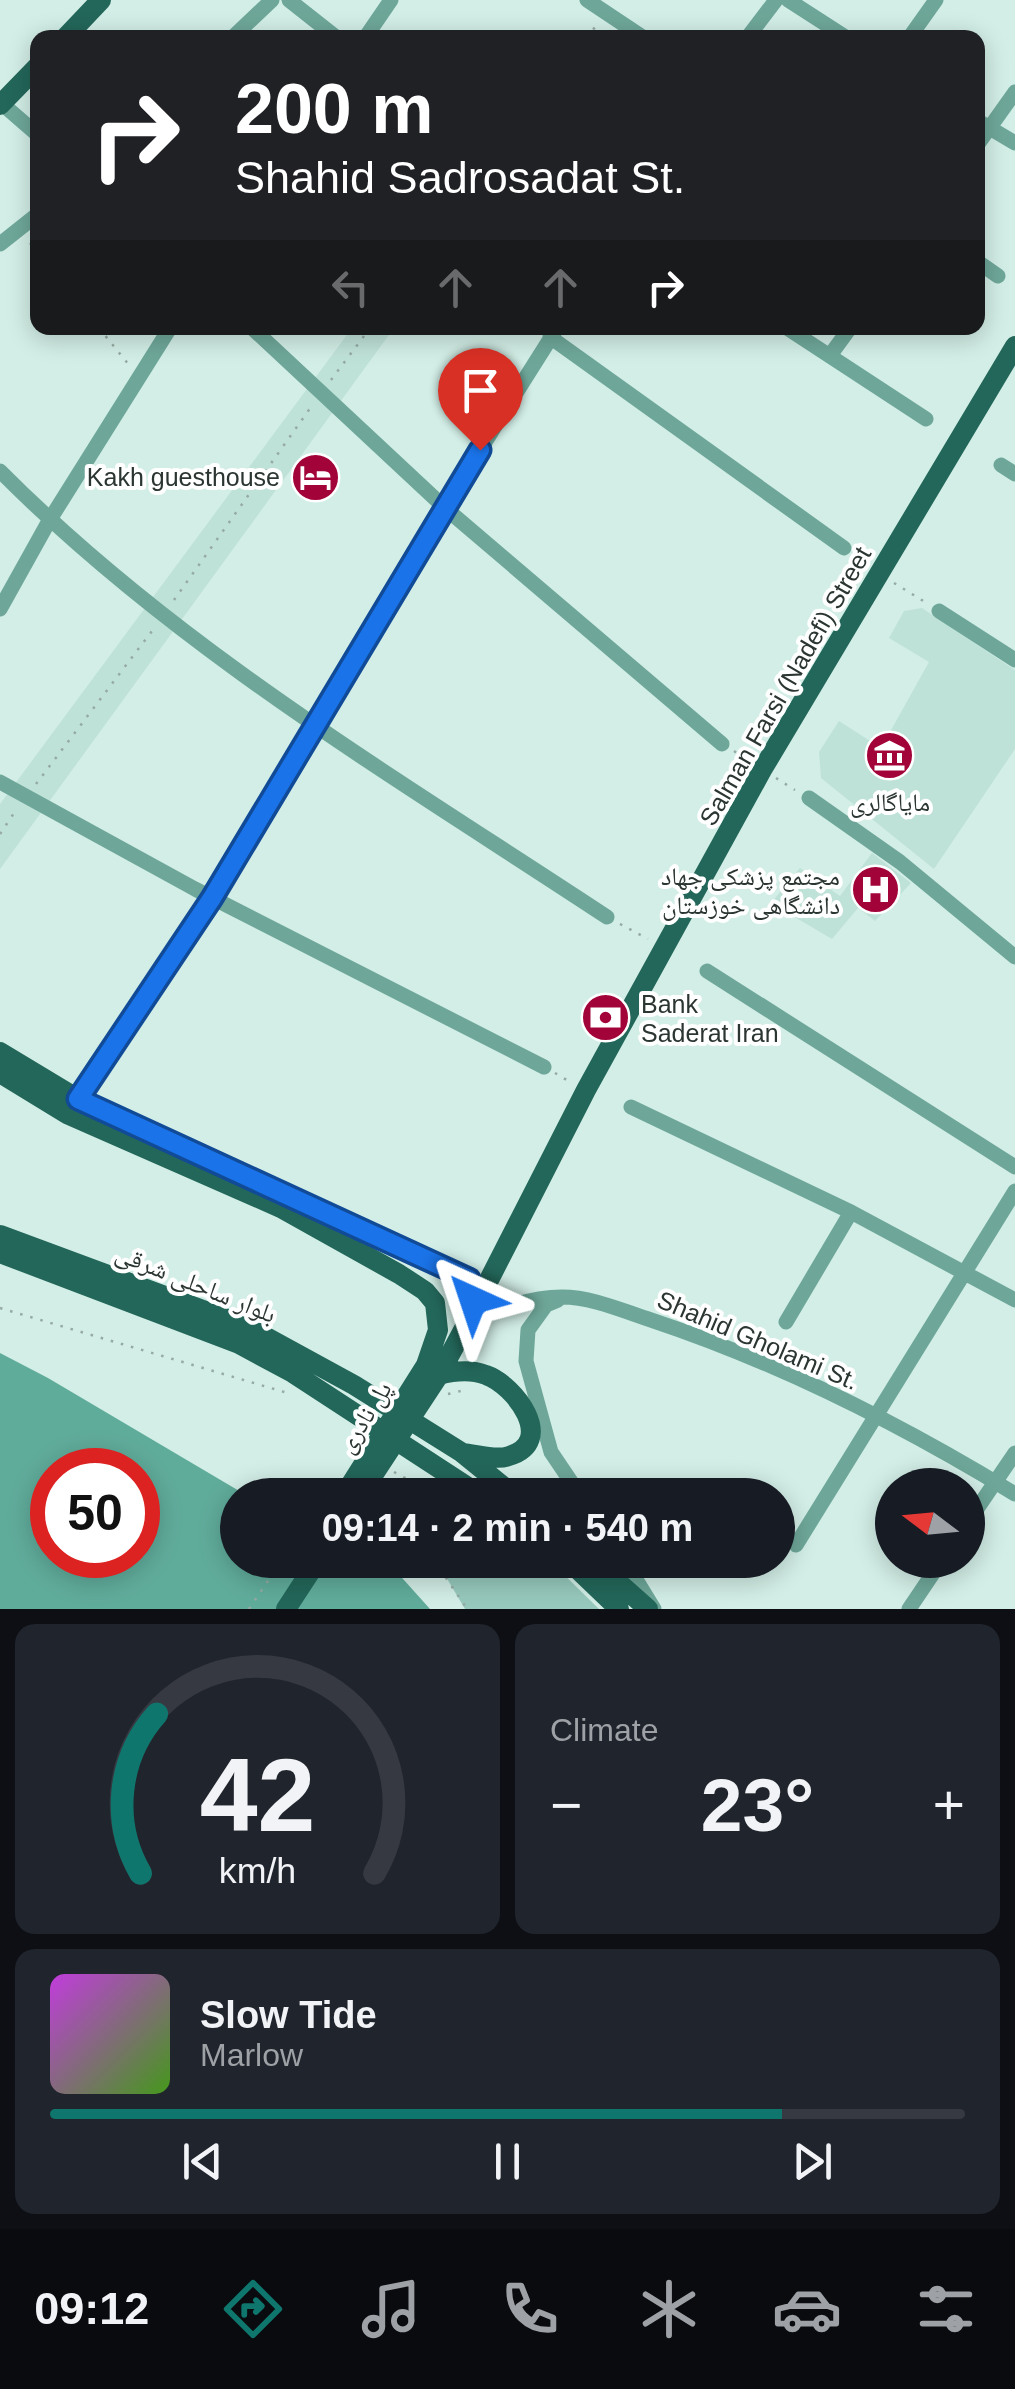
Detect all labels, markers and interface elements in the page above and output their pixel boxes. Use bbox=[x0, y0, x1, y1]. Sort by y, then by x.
icon: right bbox=[70, 70, 200, 200]
text: 200 m bbox=[235, 70, 433, 148]
text: Shahid Sadrosadat St. bbox=[235, 152, 685, 203]
icon: left bbox=[323, 260, 378, 315]
icon: ahead bbox=[428, 260, 483, 315]
icon: ahead bbox=[533, 260, 588, 315]
icon: right bbox=[638, 260, 693, 315]
pin bbox=[438, 348, 523, 451]
icon: arrive bbox=[453, 363, 508, 418]
hotel icon: Kakh guesthouse bbox=[289, 451, 341, 503]
place label: Kakh guesthouse bbox=[87, 463, 280, 491]
street label: Salman Farsi (Nadefi) Street bbox=[694, 542, 876, 830]
museum icon: مایاگالری bbox=[864, 730, 916, 782]
place label: مایاگالری bbox=[850, 788, 930, 818]
place label: مجتمع پزشکی جهاد دانشگاهی خوزستان bbox=[661, 862, 840, 921]
hospital icon: مجتمع پزشکی جهاد دانشگاهی خوزستان bbox=[849, 864, 901, 916]
place label: Bank Saderat Iran bbox=[641, 990, 779, 1047]
bank icon: Bank Saderat Iran bbox=[580, 992, 632, 1044]
street label: بلوار ساحلی شرقی bbox=[111, 1238, 280, 1330]
position arrow bbox=[421, 1248, 525, 1352]
street label: Shahid Gholami St. bbox=[653, 1285, 863, 1395]
street label: پل نادری bbox=[331, 1376, 398, 1459]
speed limit sign: 50 bbox=[30, 1448, 160, 1578]
north arrow bbox=[875, 1468, 985, 1578]
map controls bbox=[875, 1468, 985, 1578]
text: 09:14 · 2 min · 540 m bbox=[322, 1507, 693, 1549]
text: Climate bbox=[550, 1712, 658, 1748]
text: 42 bbox=[200, 1737, 315, 1853]
text: 23° bbox=[701, 1763, 814, 1847]
text: − bbox=[550, 1774, 582, 1836]
text: + bbox=[933, 1774, 965, 1836]
text: km/h bbox=[219, 1851, 296, 1891]
text: Slow Tide bbox=[200, 1994, 377, 2036]
text: Marlow bbox=[200, 2037, 303, 2073]
icon: previous bbox=[175, 2134, 230, 2189]
icon: pause bbox=[480, 2134, 535, 2189]
icon: next bbox=[785, 2134, 840, 2189]
icon: directions bbox=[218, 2274, 288, 2344]
icon: music bbox=[356, 2274, 426, 2344]
icon: phone bbox=[495, 2274, 565, 2344]
icon: climate bbox=[634, 2274, 704, 2344]
icon: car bbox=[772, 2274, 842, 2344]
icon: filters bbox=[911, 2274, 981, 2344]
text: 09:12 bbox=[34, 2283, 149, 2334]

